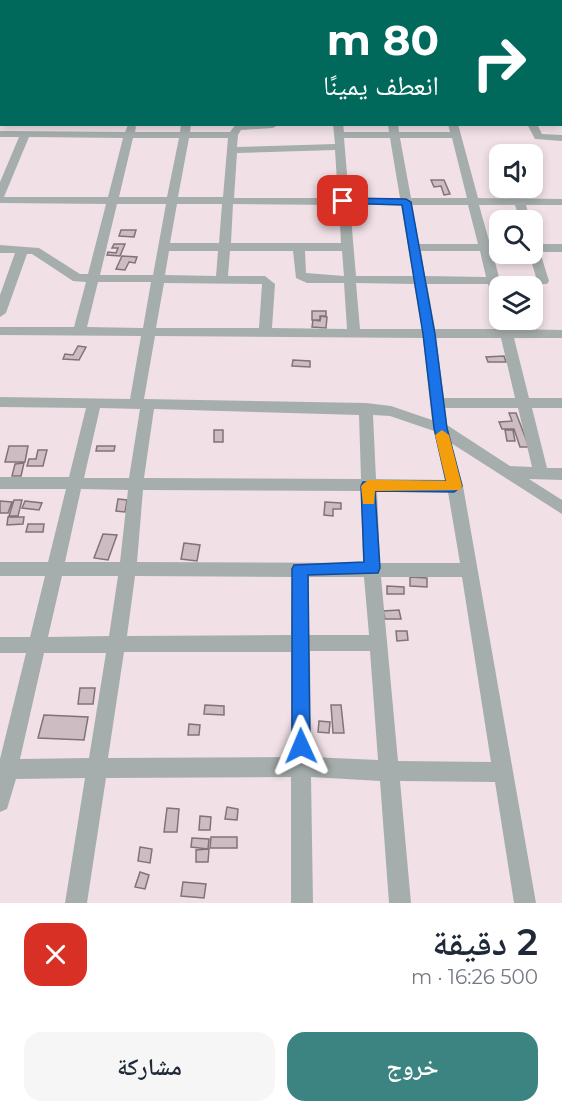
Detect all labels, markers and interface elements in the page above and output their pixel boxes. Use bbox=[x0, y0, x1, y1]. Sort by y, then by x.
text: 80 m bbox=[327, 14, 439, 66]
icon: right bbox=[460, 24, 538, 102]
text: انعطف يمينًا bbox=[323, 69, 439, 102]
map controls bbox=[489, 144, 543, 330]
button: sound bbox=[489, 144, 543, 198]
pin bbox=[317, 175, 368, 226]
icon: arrive bbox=[326, 184, 359, 217]
button: search bbox=[489, 210, 543, 264]
button: layers bbox=[489, 276, 543, 330]
position arrow bbox=[269, 714, 333, 778]
text: 2 دقيقة bbox=[432, 920, 538, 964]
button: close bbox=[24, 923, 87, 986]
text: 500 m · 16:26 bbox=[411, 965, 538, 989]
button: مشاركة bbox=[24, 1032, 275, 1101]
button: خروج bbox=[287, 1032, 538, 1101]

